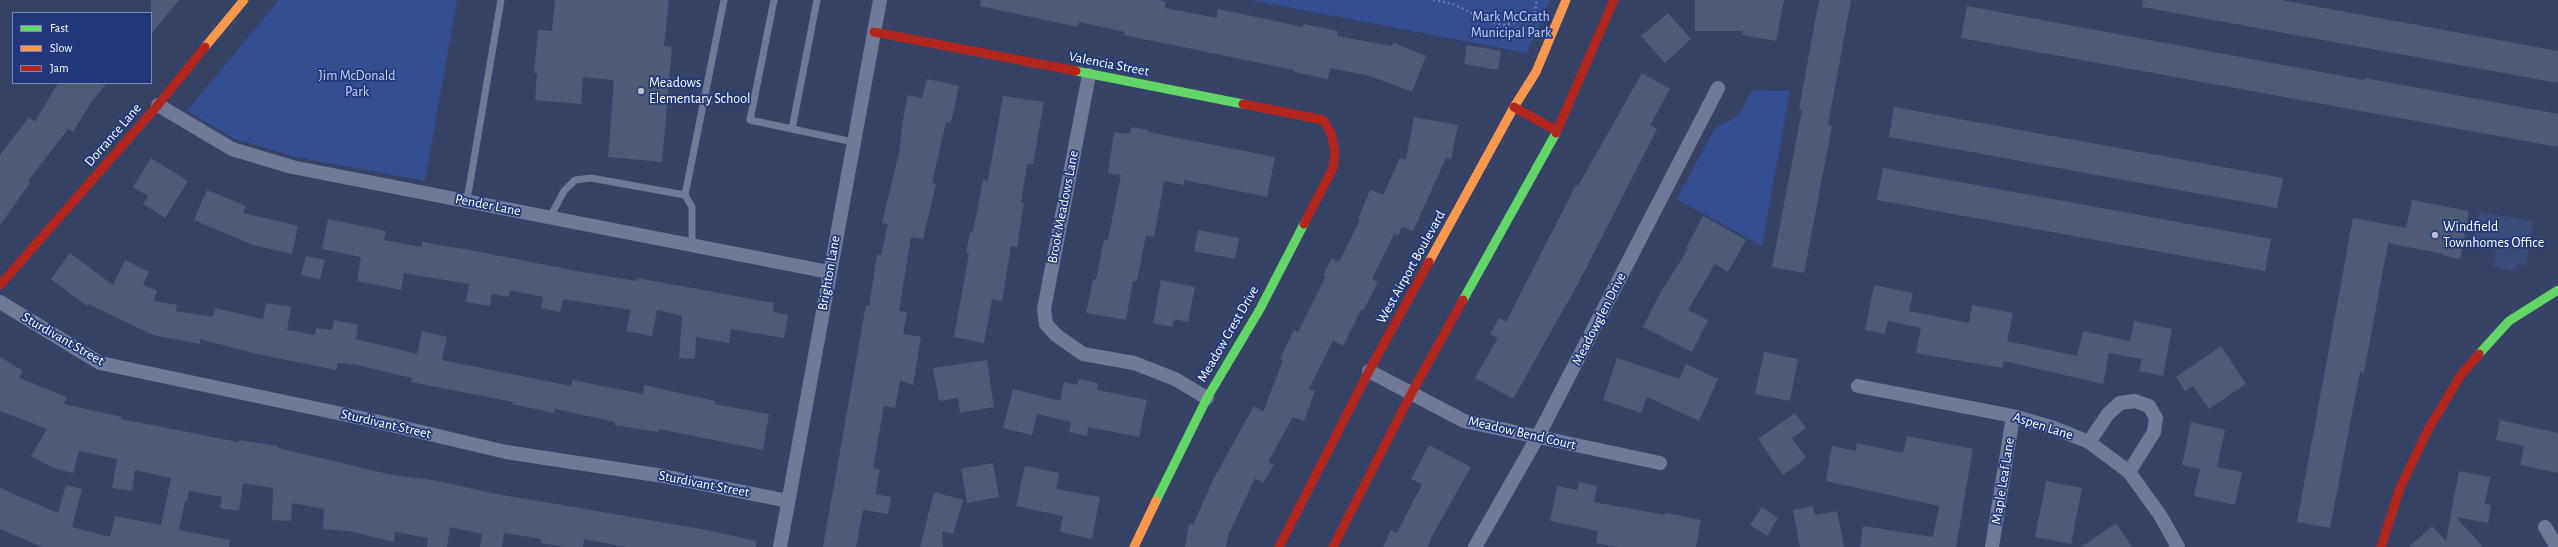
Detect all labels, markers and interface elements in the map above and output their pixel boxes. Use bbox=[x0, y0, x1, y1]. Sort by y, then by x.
park label: Mark McGrath Municipal Park bbox=[1471, 9, 1551, 42]
legend bbox=[12, 12, 152, 84]
text: Fast bbox=[50, 22, 69, 34]
text: Slow bbox=[50, 42, 72, 54]
street label: Valencia Street bbox=[1068, 48, 1150, 80]
text: Jam bbox=[50, 62, 69, 74]
park label: Jim McDonald Park bbox=[318, 68, 396, 100]
place label: Meadows Elementary School bbox=[649, 75, 750, 108]
marker: Meadows Elementary School bbox=[636, 86, 646, 96]
street label: Dorrance Lane bbox=[81, 100, 145, 170]
street label: Brook Meadows Lane bbox=[1044, 149, 1082, 265]
street label: Pender Lane bbox=[454, 190, 522, 220]
street label: West Airport Boulevard bbox=[1373, 208, 1449, 326]
place label: Windfield Townhomes Office bbox=[2443, 219, 2544, 252]
marker: Windfield Townhomes Office bbox=[2430, 230, 2440, 240]
street label: Brighton Lane bbox=[814, 234, 844, 312]
street label: Meadowglen Drive bbox=[1568, 270, 1630, 368]
street label: Meadow Crest Drive bbox=[1194, 283, 1262, 385]
street label: Sturdivant Street bbox=[19, 309, 107, 369]
street label: Sturdivant Street bbox=[339, 405, 433, 443]
street label: Aspen Lane bbox=[2011, 408, 2075, 444]
street label: Meadow Bend Court bbox=[1467, 412, 1577, 454]
street label: Maple Leaf Lane bbox=[1988, 436, 2018, 526]
street label: Sturdivant Street bbox=[657, 467, 751, 501]

